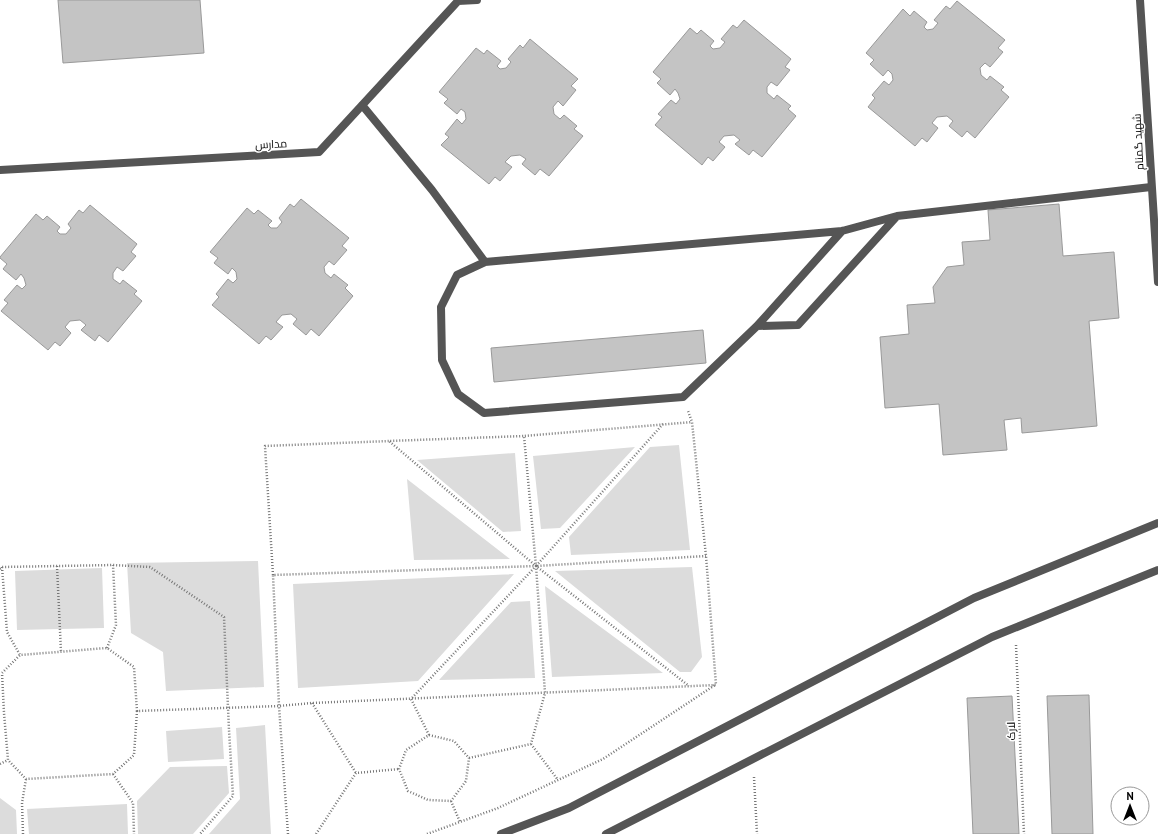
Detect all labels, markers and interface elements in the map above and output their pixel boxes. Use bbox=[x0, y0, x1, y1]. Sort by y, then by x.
street label: شهید گمنام bbox=[1130, 113, 1147, 171]
street label: مدارس bbox=[255, 136, 287, 152]
street label: لارک bbox=[1004, 721, 1018, 741]
north arrow bbox=[1110, 786, 1150, 826]
text: N bbox=[1126, 789, 1134, 803]

